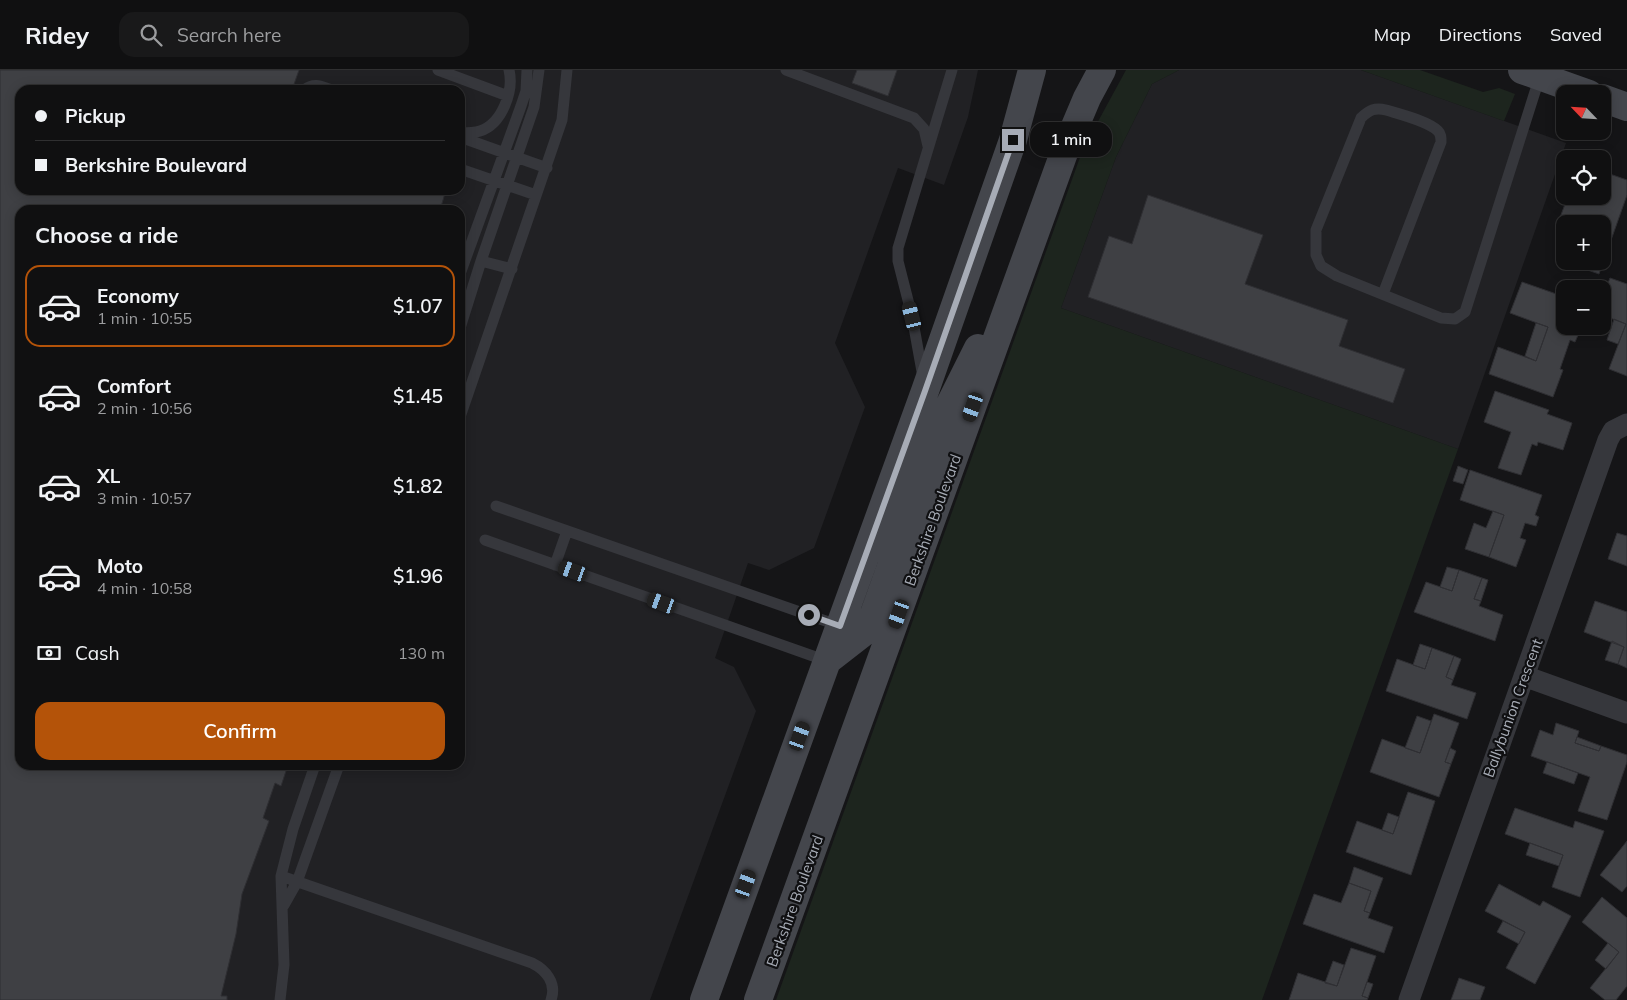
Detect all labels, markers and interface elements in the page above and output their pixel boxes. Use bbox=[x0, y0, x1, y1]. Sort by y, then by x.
search box bbox=[119, 12, 469, 57]
text: Ridey bbox=[25, 20, 89, 50]
icon: search bbox=[137, 21, 165, 49]
text: Search here bbox=[177, 23, 281, 47]
text: Map bbox=[1374, 23, 1411, 46]
text: Directions bbox=[1439, 23, 1522, 46]
text: Saved bbox=[1550, 23, 1602, 46]
north arrow bbox=[1556, 85, 1611, 140]
map controls bbox=[1556, 85, 1611, 335]
text: Pickup bbox=[65, 104, 126, 128]
callout: 1 min bbox=[1030, 122, 1113, 158]
route end bbox=[1002, 129, 1024, 151]
text: 1 min bbox=[1050, 129, 1092, 149]
button: locate bbox=[1556, 150, 1611, 205]
text: Berkshire Boulevard bbox=[65, 153, 247, 177]
button: + bbox=[1556, 215, 1611, 270]
text: Choose a ride bbox=[35, 221, 178, 249]
button: − bbox=[1556, 280, 1611, 335]
icon: car bbox=[37, 284, 82, 329]
text: Economy bbox=[97, 284, 179, 308]
text: $1.07 bbox=[393, 294, 443, 318]
car bbox=[901, 300, 922, 332]
text: 1 min · 10:55 bbox=[97, 308, 192, 328]
icon: car bbox=[37, 374, 82, 419]
text: Comfort bbox=[97, 374, 171, 398]
text: $1.45 bbox=[393, 384, 443, 408]
car bbox=[961, 390, 984, 424]
text: 2 min · 10:56 bbox=[97, 398, 192, 418]
street label: Berkshire Boulevard bbox=[900, 451, 965, 588]
icon: car bbox=[37, 464, 82, 509]
text: XL bbox=[97, 464, 120, 488]
text: $1.82 bbox=[393, 474, 443, 498]
text: 3 min · 10:57 bbox=[97, 488, 192, 508]
icon: car bbox=[37, 554, 82, 599]
text: Moto bbox=[97, 554, 143, 578]
car bbox=[556, 559, 589, 583]
text: $1.96 bbox=[393, 564, 443, 588]
text: 4 min · 10:58 bbox=[97, 578, 192, 598]
car bbox=[645, 591, 678, 615]
car bbox=[886, 597, 911, 631]
route start bbox=[798, 604, 820, 626]
street label: Ballybunion Crescent bbox=[1479, 636, 1546, 780]
icon: cash bbox=[35, 639, 63, 667]
text: Cash bbox=[75, 641, 120, 665]
text: 130 m bbox=[398, 643, 445, 663]
button: Confirm bbox=[35, 702, 445, 760]
car bbox=[787, 719, 812, 753]
street label: Berkshire Boulevard bbox=[762, 832, 827, 969]
car bbox=[733, 867, 758, 901]

